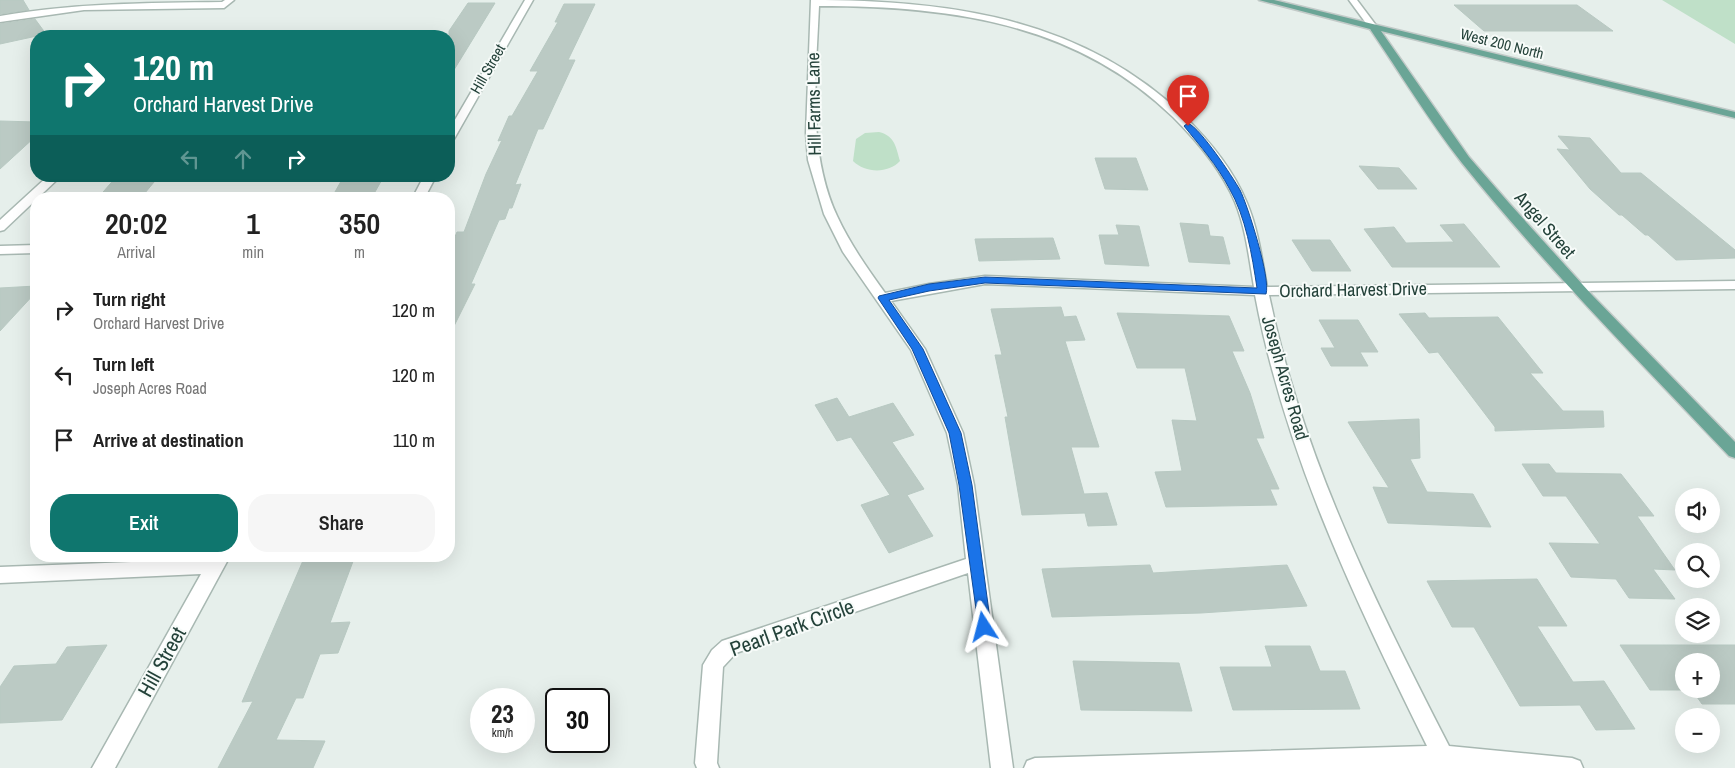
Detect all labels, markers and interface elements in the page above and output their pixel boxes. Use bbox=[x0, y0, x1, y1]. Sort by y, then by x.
street label: West 200 North bbox=[1458, 23, 1546, 64]
street label: Hill Street bbox=[465, 40, 510, 97]
text: 120 m bbox=[133, 44, 214, 91]
icon: right bbox=[50, 50, 115, 115]
street label: Hill Farms Lane bbox=[800, 52, 827, 156]
pin bbox=[1167, 75, 1209, 126]
icon: arrive bbox=[1174, 82, 1202, 110]
text: Orchard Harvest Drive bbox=[133, 89, 313, 119]
icon: left bbox=[176, 145, 204, 173]
icon: ahead bbox=[229, 145, 257, 173]
icon: right bbox=[282, 145, 310, 173]
street label: Angel Street bbox=[1509, 185, 1581, 264]
text: 20:02 bbox=[105, 203, 167, 243]
text: 1 bbox=[246, 203, 260, 243]
text: 350 bbox=[339, 203, 380, 243]
text: Arrival bbox=[117, 241, 155, 263]
text: min bbox=[242, 241, 264, 263]
text: m bbox=[354, 241, 365, 263]
street label: Orchard Harvest Drive bbox=[1279, 276, 1427, 303]
text: Turn right bbox=[93, 286, 165, 312]
icon: right bbox=[50, 296, 78, 324]
text: 120 m bbox=[392, 297, 435, 323]
text: Orchard Harvest Drive bbox=[93, 312, 224, 334]
street label: Joseph Acres Road bbox=[1256, 313, 1315, 443]
text: Turn left bbox=[93, 351, 154, 377]
icon: left bbox=[50, 361, 78, 389]
text: 120 m bbox=[392, 362, 435, 388]
text: Joseph Acres Road bbox=[93, 377, 207, 399]
icon: arrive bbox=[50, 426, 78, 454]
text: Arrive at destination bbox=[93, 427, 244, 453]
text: 110 m bbox=[393, 427, 435, 453]
map controls bbox=[1675, 488, 1720, 753]
button: sound bbox=[1675, 488, 1720, 533]
button: Exit bbox=[50, 494, 238, 552]
button: Share bbox=[248, 494, 435, 552]
button: search bbox=[1675, 543, 1720, 588]
street label: Pearl Park Circle bbox=[726, 592, 858, 663]
button: layers bbox=[1675, 598, 1720, 643]
position arrow bbox=[957, 600, 1009, 652]
street label: Hill Street bbox=[131, 621, 193, 702]
button: + bbox=[1675, 653, 1720, 698]
speed limit sign: 30 bbox=[545, 688, 610, 753]
text: 23 bbox=[491, 697, 514, 731]
button: − bbox=[1675, 708, 1720, 753]
text: km/h bbox=[492, 725, 513, 741]

